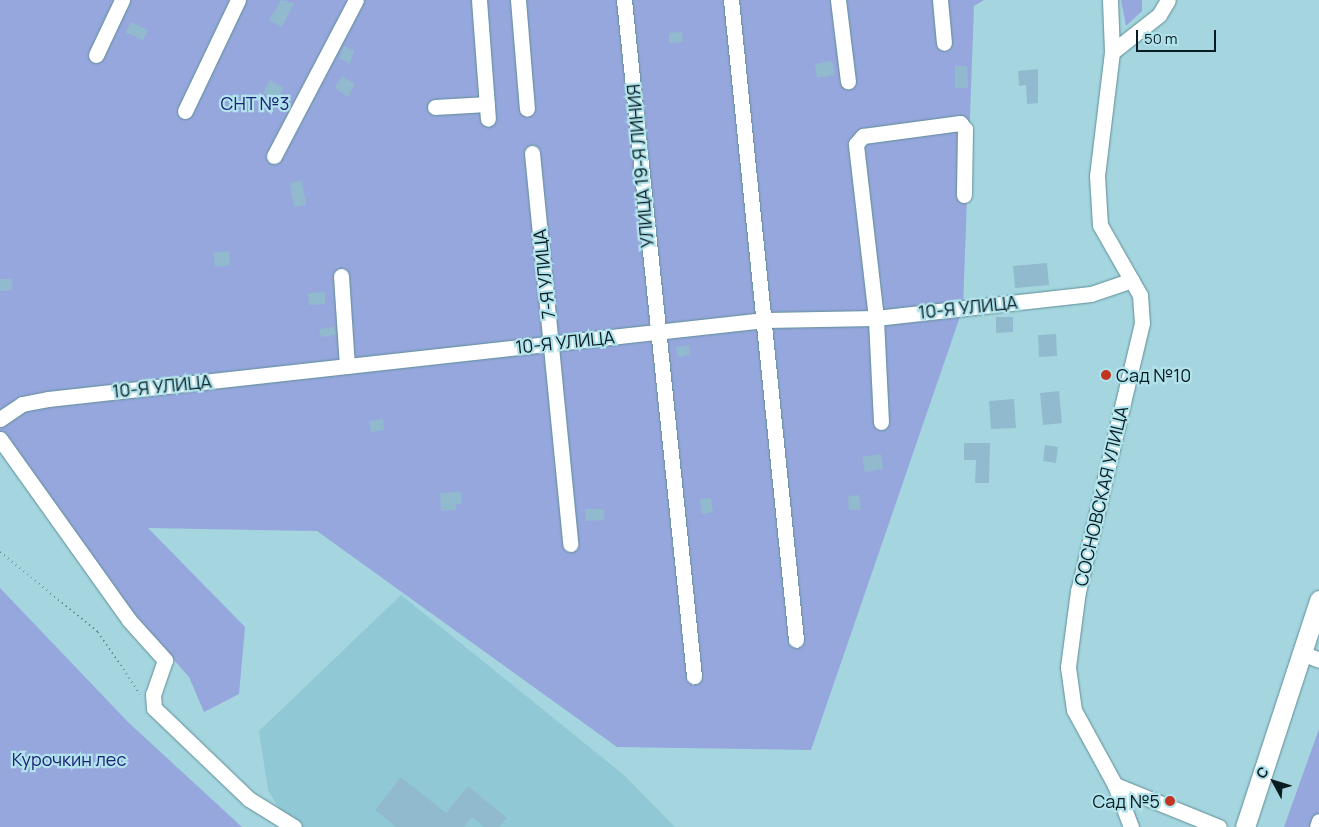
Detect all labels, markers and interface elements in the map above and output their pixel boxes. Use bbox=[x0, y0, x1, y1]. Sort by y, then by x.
scale bar bbox=[1139, 20, 1219, 52]
text: 50 m bbox=[1144, 28, 1178, 49]
street label: УЛИЦА 19-Я ЛИНИЯ bbox=[622, 83, 658, 249]
park label: СНТ №3 bbox=[220, 92, 290, 114]
street label: 7-Я УЛИЦА bbox=[529, 228, 559, 320]
street label: 10-Я УЛИЦА bbox=[917, 291, 1019, 323]
street label: 10-Я УЛИЦА bbox=[514, 326, 616, 358]
place label: Сад №10 bbox=[1116, 364, 1191, 386]
marker: Сад №10 bbox=[1100, 369, 1112, 381]
street label: 10-Я УЛИЦА bbox=[111, 370, 213, 402]
street label: СОСНОВСКАЯ УЛИЦА bbox=[1070, 404, 1132, 588]
park label: Курочкин лес bbox=[12, 748, 126, 770]
north arrow bbox=[1249, 757, 1299, 807]
text: С bbox=[1251, 762, 1273, 782]
place label: Сад №5 bbox=[1092, 790, 1160, 812]
marker: Сад №5 bbox=[1164, 795, 1176, 807]

